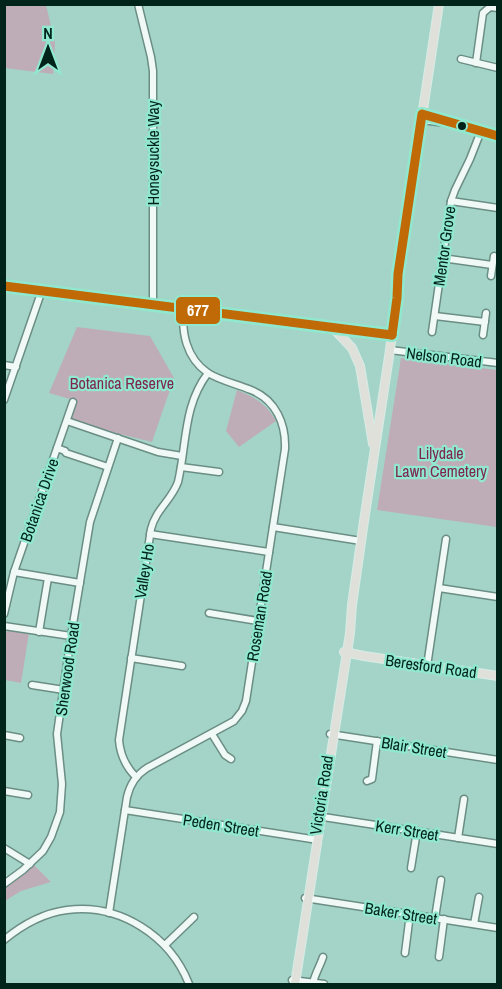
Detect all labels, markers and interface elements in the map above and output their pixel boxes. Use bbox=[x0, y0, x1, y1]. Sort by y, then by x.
north arrow bbox=[18, 18, 78, 78]
text: N bbox=[43, 22, 53, 44]
street label: Honeysuckle Way bbox=[142, 100, 164, 205]
unlabelled marker bbox=[456, 120, 468, 132]
street label: Mentor Grove bbox=[428, 205, 460, 287]
line badge: 677 bbox=[175, 296, 221, 325]
text: 677 bbox=[187, 299, 209, 321]
street label: Nelson Road bbox=[405, 341, 483, 373]
park label: Botanica Reserve bbox=[70, 372, 174, 394]
park label: Lilydale Lawn Cemetery bbox=[395, 442, 487, 482]
street label: Botanica Drive bbox=[14, 455, 64, 545]
street label: Valley Ho bbox=[129, 542, 159, 600]
street label: Roseman Road bbox=[241, 569, 277, 663]
street label: Sherwood Road bbox=[50, 621, 84, 717]
street label: Beresford Road bbox=[384, 649, 478, 683]
street label: Blair Street bbox=[380, 731, 448, 763]
street label: Victoria Road bbox=[304, 754, 338, 836]
street label: Peden Street bbox=[181, 808, 261, 842]
street label: Kerr Street bbox=[374, 814, 440, 846]
street label: Baker Street bbox=[363, 896, 439, 930]

